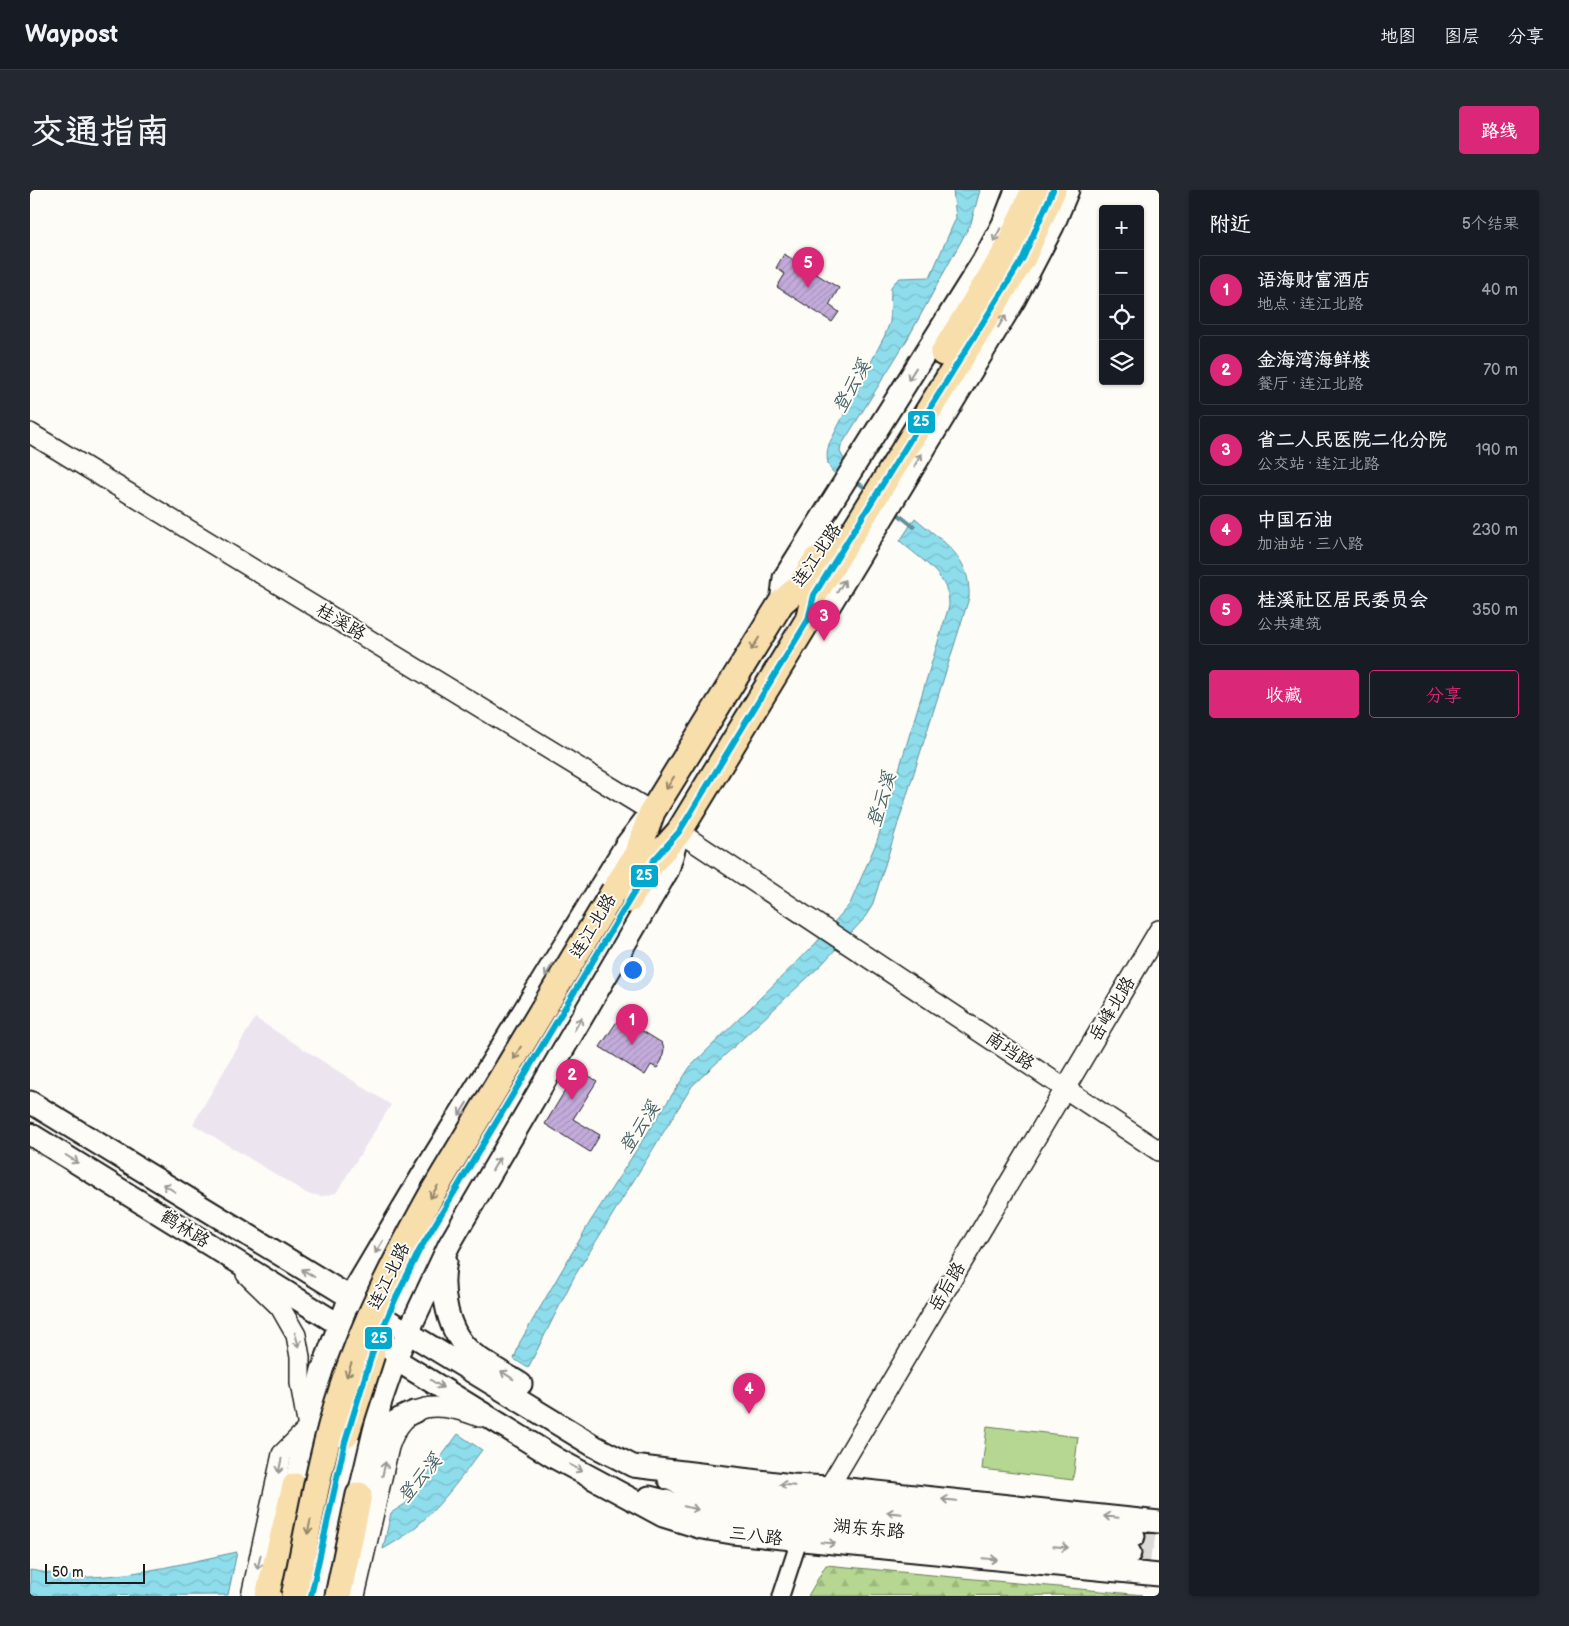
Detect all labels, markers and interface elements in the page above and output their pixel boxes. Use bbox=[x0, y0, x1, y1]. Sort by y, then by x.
text: Waypost bbox=[25, 20, 118, 49]
text: 地图 bbox=[1380, 26, 1416, 47]
text: 图层 bbox=[1444, 26, 1480, 47]
text: 分享 bbox=[1508, 26, 1544, 47]
button: 路线 bbox=[1459, 106, 1539, 154]
text: 交通指南 bbox=[30, 111, 170, 154]
map controls bbox=[1099, 205, 1144, 385]
button: + bbox=[1099, 205, 1144, 250]
text: 附近 bbox=[1209, 212, 1251, 237]
text: 5个结果 bbox=[1462, 215, 1519, 234]
one-way arrow bbox=[992, 227, 1001, 242]
pin: 5 bbox=[792, 247, 824, 288]
button: − bbox=[1099, 250, 1144, 295]
text: 语海财富酒店 bbox=[1257, 269, 1371, 292]
text: 1 bbox=[1223, 281, 1229, 300]
text: 40 m bbox=[1481, 281, 1518, 300]
button: locate bbox=[1099, 295, 1144, 340]
text: 地点 · 连江北路 bbox=[1257, 295, 1363, 314]
one-way arrow bbox=[997, 314, 1007, 328]
button: layers bbox=[1099, 340, 1144, 385]
text: 金海湾海鲜楼 bbox=[1257, 349, 1371, 372]
water label: 登云溪 bbox=[828, 356, 876, 418]
text: 2 bbox=[1221, 361, 1231, 380]
text: 70 m bbox=[1483, 361, 1518, 380]
one-way arrow bbox=[907, 366, 917, 380]
text: 餐厅 · 连江北路 bbox=[1257, 375, 1363, 394]
line badge: 25 bbox=[907, 410, 936, 434]
text: 25 bbox=[913, 413, 929, 430]
text: 省二人民医院二化分院 bbox=[1257, 429, 1447, 452]
text: 3 bbox=[1221, 441, 1231, 460]
text: 190 m bbox=[1476, 441, 1518, 460]
one-way arrow bbox=[913, 453, 923, 467]
text: 公交站 · 连江北路 bbox=[1257, 455, 1379, 474]
text: 中国石油 bbox=[1257, 509, 1333, 532]
street label: 连江北路 bbox=[788, 519, 846, 591]
text: 4 bbox=[1221, 521, 1231, 540]
text: 230 m bbox=[1472, 521, 1518, 540]
text: 加油站 · 三八路 bbox=[1257, 535, 1363, 554]
one-way arrow bbox=[837, 579, 847, 593]
text: 桂溪社区居民委员会 bbox=[1257, 589, 1428, 612]
street label: 桂溪路 bbox=[312, 599, 370, 645]
pin: 3 bbox=[808, 600, 840, 641]
text: 5 bbox=[1221, 601, 1231, 620]
text: 350 m bbox=[1472, 601, 1518, 620]
text: 公共建筑 bbox=[1257, 615, 1321, 634]
one-way arrow bbox=[750, 637, 760, 651]
button: 收藏 bbox=[1209, 670, 1359, 718]
button: 分享 bbox=[1369, 670, 1519, 718]
water label: 登云溪 bbox=[863, 768, 902, 831]
one-way arrow bbox=[664, 775, 674, 789]
line badge: 25 bbox=[630, 864, 659, 888]
text: 25 bbox=[636, 867, 652, 884]
street label: 连江北路 bbox=[565, 890, 621, 962]
your location bbox=[620, 957, 646, 983]
one-way arrow bbox=[544, 963, 554, 977]
street label: 岳峰北路 bbox=[1084, 973, 1140, 1045]
pin: 1 bbox=[616, 1004, 648, 1045]
one-way arrow bbox=[574, 1017, 584, 1031]
street label: 南垱路 bbox=[982, 1027, 1038, 1075]
one-way arrow bbox=[512, 1045, 522, 1059]
pin: 2 bbox=[556, 1059, 588, 1100]
water label: 登云溪 bbox=[615, 1097, 666, 1158]
one-way arrow bbox=[458, 1101, 468, 1115]
one-way arrow bbox=[64, 1155, 78, 1165]
one-way arrow bbox=[492, 1158, 502, 1172]
one-way arrow bbox=[163, 1182, 177, 1192]
one-way arrow bbox=[428, 1185, 438, 1199]
street label: 鹤林路 bbox=[157, 1206, 213, 1252]
street label: 连江北路 bbox=[364, 1239, 414, 1313]
one-way arrow bbox=[373, 1240, 383, 1254]
street label: 岳后路 bbox=[924, 1258, 970, 1316]
one-way arrow bbox=[301, 1267, 315, 1277]
line badge: 25 bbox=[364, 1326, 393, 1350]
text: 25 bbox=[371, 1330, 387, 1347]
one-way arrow bbox=[292, 1332, 302, 1348]
one-way arrow bbox=[343, 1362, 353, 1378]
one-way arrow bbox=[501, 1370, 515, 1380]
pin: 4 bbox=[733, 1373, 765, 1414]
one-way arrow bbox=[430, 1379, 444, 1389]
water label: 登云溪 bbox=[393, 1449, 448, 1508]
one-way arrow bbox=[275, 1458, 284, 1474]
one-way arrow bbox=[380, 1461, 389, 1477]
one-way arrow bbox=[568, 1464, 583, 1474]
one-way arrow bbox=[780, 1480, 796, 1489]
one-way arrow bbox=[941, 1495, 957, 1505]
one-way arrow bbox=[682, 1504, 698, 1513]
one-way arrow bbox=[886, 1509, 902, 1518]
one-way arrow bbox=[1103, 1512, 1119, 1522]
street label: 湖东东路 bbox=[832, 1515, 906, 1543]
one-way arrow bbox=[304, 1519, 313, 1535]
street label: 三八路 bbox=[728, 1522, 784, 1550]
one-way arrow bbox=[820, 1539, 836, 1548]
one-way arrow bbox=[1053, 1542, 1069, 1551]
one-way arrow bbox=[254, 1554, 263, 1570]
one-way arrow bbox=[982, 1554, 998, 1563]
scale bar bbox=[45, 1561, 145, 1584]
text: 50 m bbox=[52, 1564, 84, 1581]

